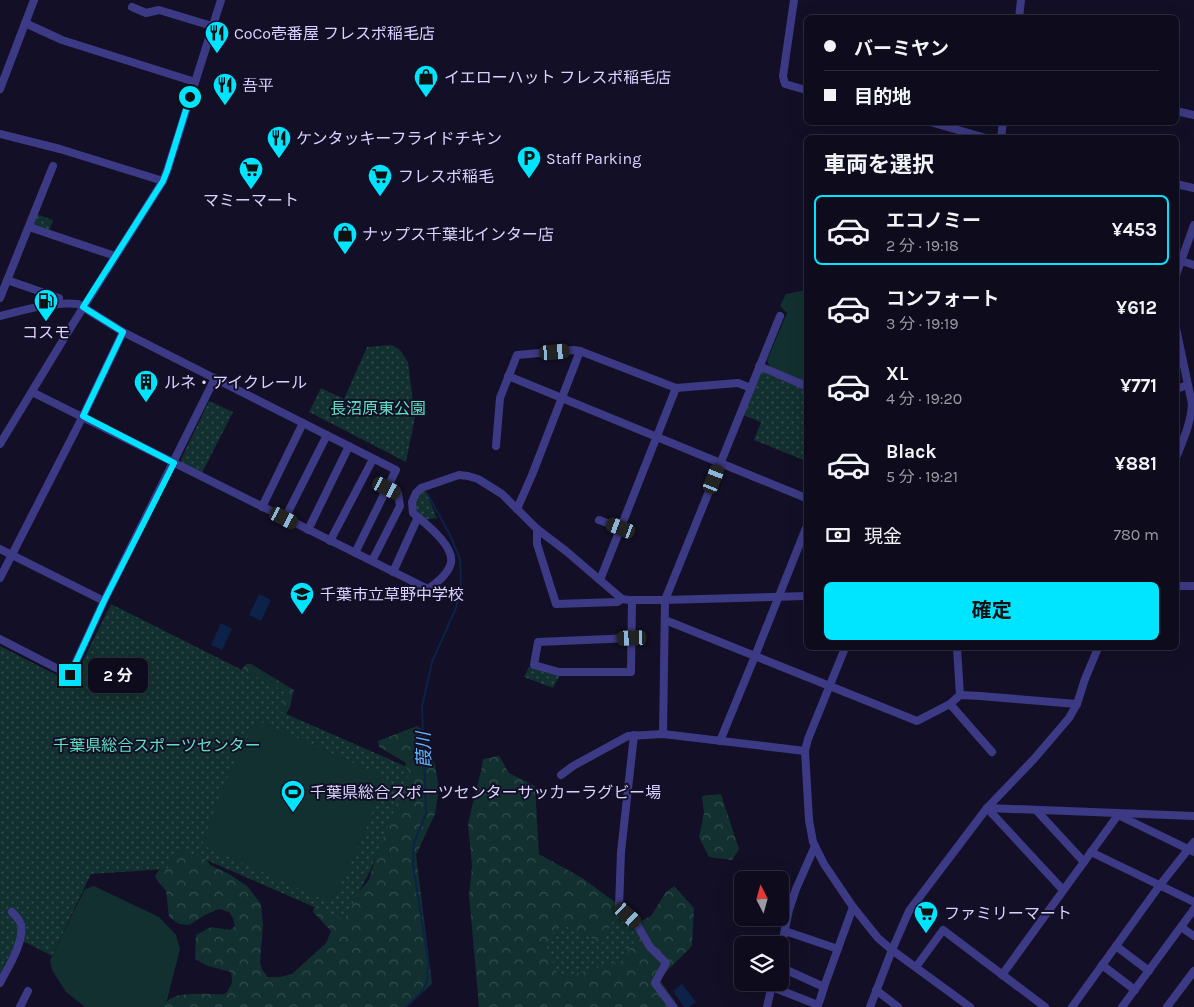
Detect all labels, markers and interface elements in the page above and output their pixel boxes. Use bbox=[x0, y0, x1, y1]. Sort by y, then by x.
restaurant icon: CoCo壱番屋 フレスポ稲毛店 bbox=[204, 20, 230, 54]
place label: CoCo壱番屋 フレスポ稲毛店 bbox=[234, 24, 435, 43]
text: バーミヤン bbox=[854, 38, 949, 60]
shop icon: イエローハット フレスポ稲毛店 bbox=[413, 64, 439, 98]
place label: イエローハット フレスポ稲毛店 bbox=[444, 68, 671, 87]
restaurant icon: 吾平 bbox=[212, 72, 238, 106]
place label: 吾平 bbox=[242, 76, 274, 95]
route start bbox=[179, 86, 201, 108]
text: 目的地 bbox=[854, 86, 911, 108]
restaurant icon: ケンタッキーフライドチキン bbox=[266, 125, 292, 159]
place label: ケンタッキーフライドチキン bbox=[296, 129, 502, 148]
parking icon: Staff Parking bbox=[516, 145, 542, 179]
place label: Staff Parking bbox=[546, 149, 641, 168]
text: 車両を選択 bbox=[824, 152, 934, 178]
supermarket icon: マミーマート bbox=[238, 156, 264, 190]
supermarket icon: フレスポ稲毛 bbox=[367, 163, 393, 197]
place label: フレスポ稲毛 bbox=[398, 167, 494, 186]
place label: マミーマート bbox=[203, 191, 299, 210]
icon: car bbox=[826, 208, 871, 253]
text: エコノミー bbox=[886, 210, 981, 232]
text: ¥453 bbox=[1112, 219, 1157, 241]
shop icon: ナップス千葉北インター店 bbox=[332, 221, 358, 255]
place label: ナップス千葉北インター店 bbox=[362, 225, 554, 244]
text: 2 分 · 19:18 bbox=[886, 236, 959, 255]
icon: car bbox=[826, 286, 871, 331]
fuel station icon: コスモ bbox=[33, 288, 59, 322]
text: コンフォート bbox=[886, 288, 999, 310]
text: ¥612 bbox=[1116, 297, 1157, 319]
text: 3 分 · 19:19 bbox=[886, 314, 959, 333]
place label: コスモ bbox=[22, 323, 70, 342]
car bbox=[539, 343, 570, 361]
text: XL bbox=[886, 363, 908, 385]
icon: car bbox=[826, 364, 871, 409]
building icon: ルネ・アイクレール bbox=[133, 369, 159, 403]
place label: ルネ・アイクレール bbox=[164, 373, 307, 392]
text: ¥771 bbox=[1120, 375, 1157, 397]
text: 4 分 · 19:20 bbox=[886, 389, 962, 408]
park label: 長沼原東公園 bbox=[330, 399, 426, 418]
text: Black bbox=[886, 441, 937, 463]
icon: car bbox=[826, 442, 871, 487]
text: ¥881 bbox=[1115, 453, 1157, 475]
car bbox=[701, 462, 726, 496]
text: 5 分 · 19:21 bbox=[886, 467, 958, 486]
car bbox=[370, 475, 403, 501]
car bbox=[267, 505, 300, 531]
car bbox=[604, 516, 637, 540]
icon: cash bbox=[824, 521, 852, 549]
text: 780 m bbox=[1113, 525, 1159, 544]
text: 現金 bbox=[864, 526, 902, 548]
school or university icon: 千葉市立草野中学校 bbox=[289, 581, 315, 615]
button: 確定 bbox=[824, 582, 1159, 640]
place label: 千葉市立草野中学校 bbox=[320, 585, 464, 604]
car bbox=[616, 630, 647, 646]
callout: 2 分 bbox=[88, 658, 148, 692]
route end bbox=[59, 664, 81, 686]
text: 2 分 bbox=[103, 666, 133, 685]
water label: 葭川 bbox=[412, 730, 436, 768]
park label: 千葉県総合スポーツセンター bbox=[53, 736, 261, 755]
sports icon: 千葉県総合スポーツセンターサッカーラグビー場 bbox=[280, 779, 306, 813]
place label: 千葉県総合スポーツセンターサッカーラグビー場 bbox=[310, 783, 661, 802]
north arrow bbox=[734, 871, 789, 926]
map controls bbox=[734, 871, 789, 991]
car bbox=[611, 899, 644, 931]
supermarket icon: ファミリーマート bbox=[913, 900, 939, 934]
place label: ファミリーマート bbox=[944, 904, 1072, 923]
button: layers bbox=[734, 936, 789, 991]

